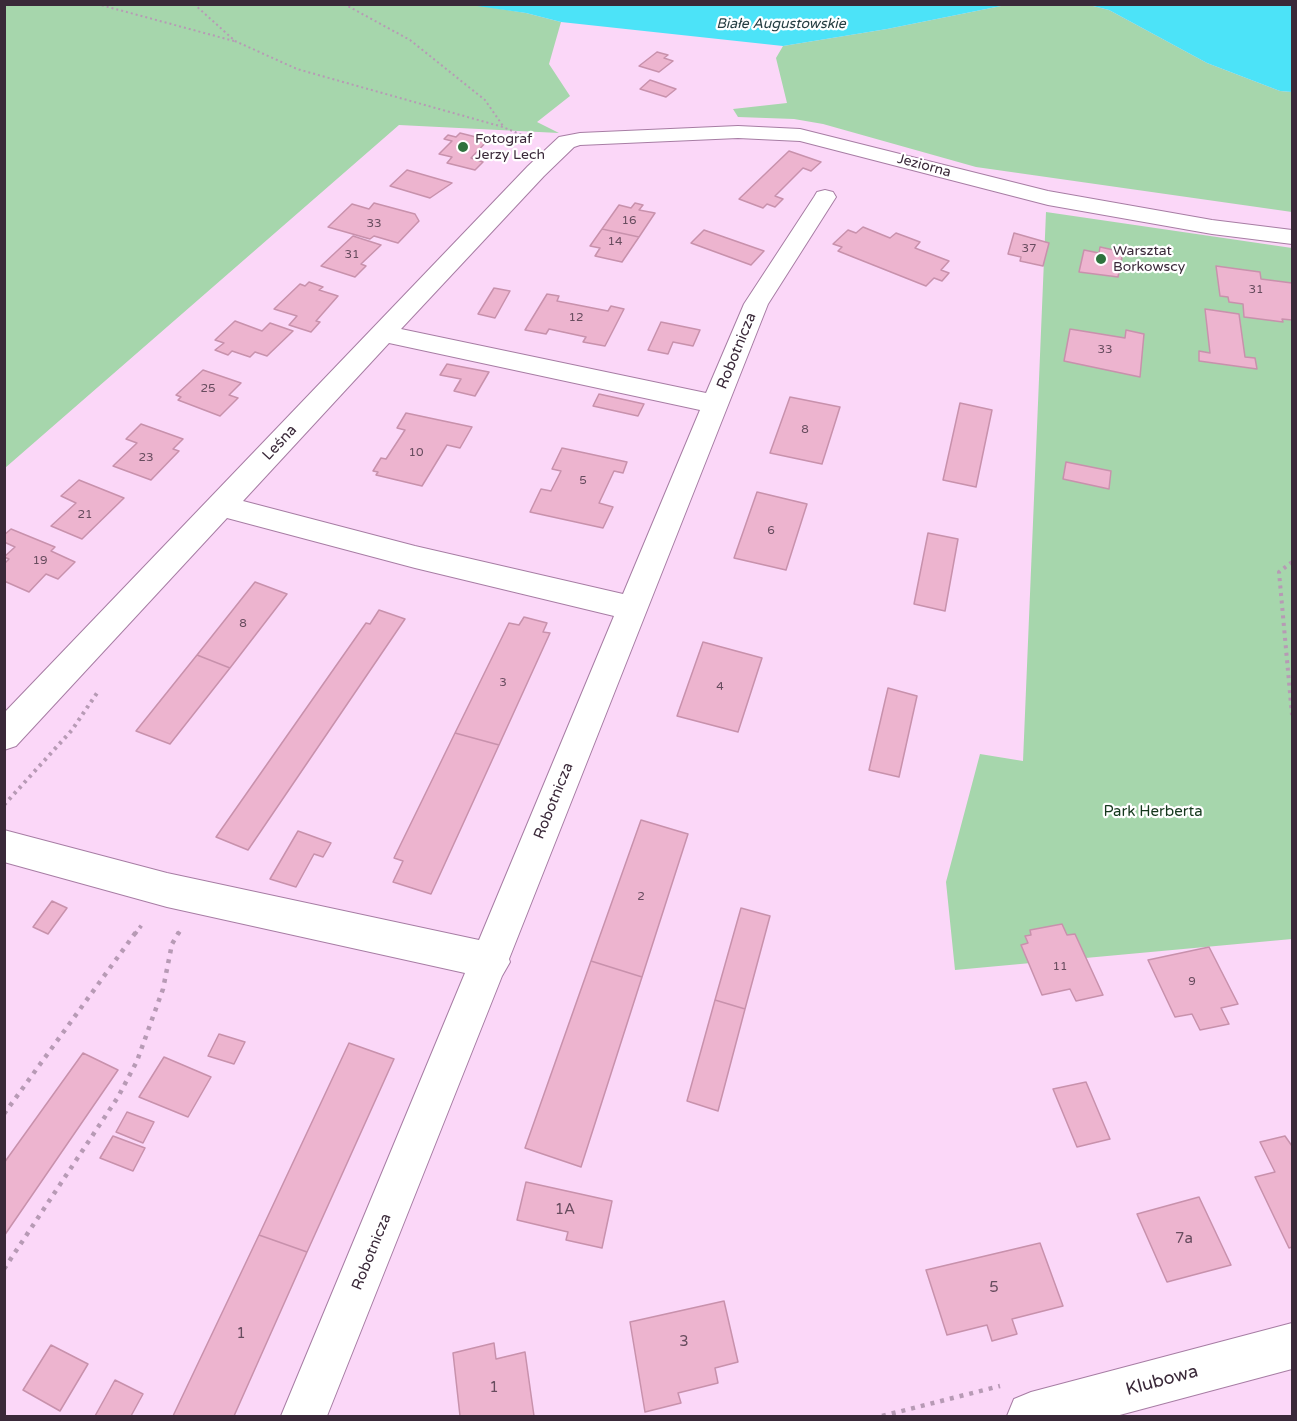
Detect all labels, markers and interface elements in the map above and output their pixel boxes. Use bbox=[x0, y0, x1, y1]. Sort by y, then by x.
water label: Białe Augustowskie bbox=[716, 16, 846, 32]
place label: Fotograf Jerzy Lech bbox=[475, 131, 545, 164]
marker: Fotograf Jerzy Lech bbox=[456, 140, 470, 154]
street label: Jeziorna bbox=[895, 151, 953, 181]
house number: 16 bbox=[621, 214, 637, 228]
house number: 33 bbox=[366, 217, 382, 231]
house number: 14 bbox=[607, 235, 623, 249]
house number: 37 bbox=[1021, 242, 1037, 256]
place label: Warsztat Borkowscy bbox=[1113, 243, 1185, 276]
house number: 31 bbox=[344, 248, 360, 262]
marker: Warsztat Borkowscy bbox=[1094, 252, 1108, 266]
house number: 31 bbox=[1248, 283, 1264, 297]
street label: Robotnicza bbox=[714, 310, 760, 392]
house number: 12 bbox=[568, 311, 584, 325]
house number: 33 bbox=[1097, 343, 1113, 357]
house number: 25 bbox=[200, 382, 216, 396]
street label: Leśna bbox=[259, 422, 301, 464]
house number: 8 bbox=[801, 423, 809, 437]
house number: 10 bbox=[408, 446, 424, 460]
house number: 23 bbox=[138, 451, 154, 465]
house number: 5 bbox=[579, 474, 587, 488]
house number: 21 bbox=[77, 508, 93, 522]
house number: 6 bbox=[767, 524, 775, 538]
house number: 19 bbox=[32, 554, 48, 568]
house number: 8 bbox=[239, 617, 247, 631]
house number: 3 bbox=[499, 676, 507, 690]
house number: 4 bbox=[716, 680, 724, 694]
street label: Robotnicza bbox=[531, 760, 577, 842]
park label: Park Herberta bbox=[1103, 803, 1203, 821]
house number: 2 bbox=[637, 890, 645, 904]
house number: 11 bbox=[1052, 960, 1068, 974]
house number: 9 bbox=[1188, 975, 1196, 989]
house number: 1A bbox=[555, 1201, 575, 1219]
street label: Robotnicza bbox=[349, 1211, 395, 1293]
house number: 7a bbox=[1175, 1230, 1193, 1248]
house number: 5 bbox=[989, 1279, 999, 1297]
house number: 1 bbox=[236, 1325, 246, 1343]
house number: 3 bbox=[679, 1333, 689, 1351]
street label: Klubowa bbox=[1123, 1361, 1201, 1401]
house number: 1 bbox=[489, 1379, 499, 1397]

